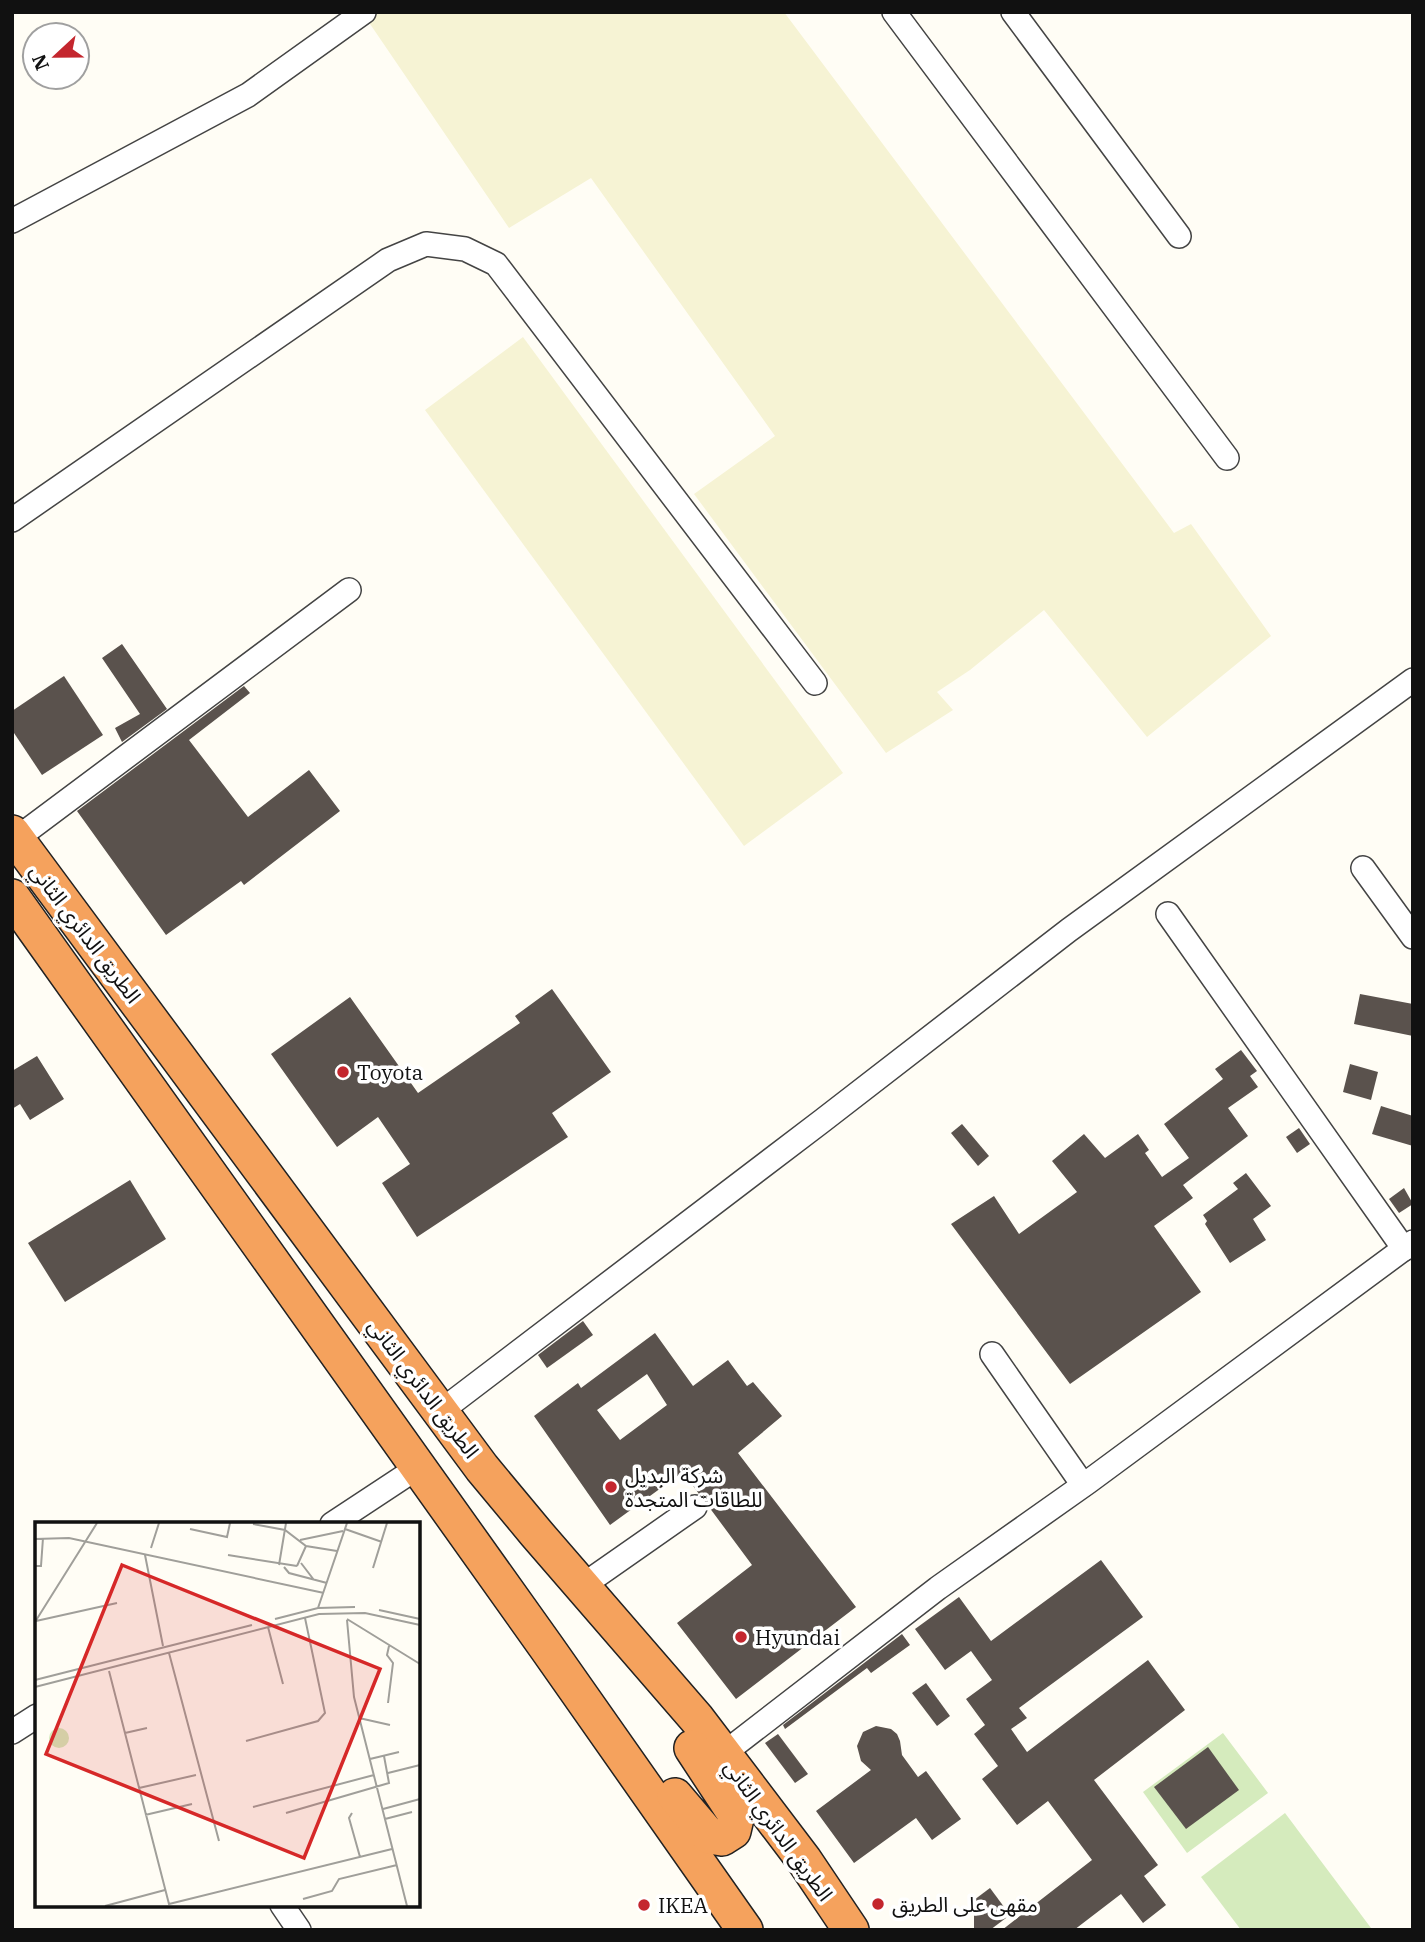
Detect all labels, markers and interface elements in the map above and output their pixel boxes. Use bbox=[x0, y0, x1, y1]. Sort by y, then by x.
north arrow bbox=[21, 21, 91, 91]
text: N bbox=[26, 51, 54, 74]
street label: الطريق الدائري الثاني bbox=[22, 857, 148, 1010]
place label: Toyota bbox=[357, 1058, 423, 1086]
marker: Toyota bbox=[335, 1064, 351, 1080]
street label: الطريق الدائري الثاني bbox=[360, 1312, 486, 1465]
place label: شركة البديل للطاقات المتجدة bbox=[625, 1461, 763, 1513]
marker: شركة البديل للطاقات المتجدة bbox=[603, 1479, 619, 1495]
inset map bbox=[35, 1522, 420, 1907]
place label: Hyundai bbox=[755, 1623, 840, 1651]
marker: Hyundai bbox=[733, 1629, 749, 1645]
street label: الطريق الدائري الثاني bbox=[716, 1754, 840, 1908]
place label: مقهى على الطريق bbox=[892, 1890, 1038, 1918]
place label: IKEA bbox=[658, 1891, 709, 1919]
marker: مقهى على الطريق bbox=[870, 1896, 886, 1912]
marker: IKEA bbox=[636, 1897, 652, 1913]

